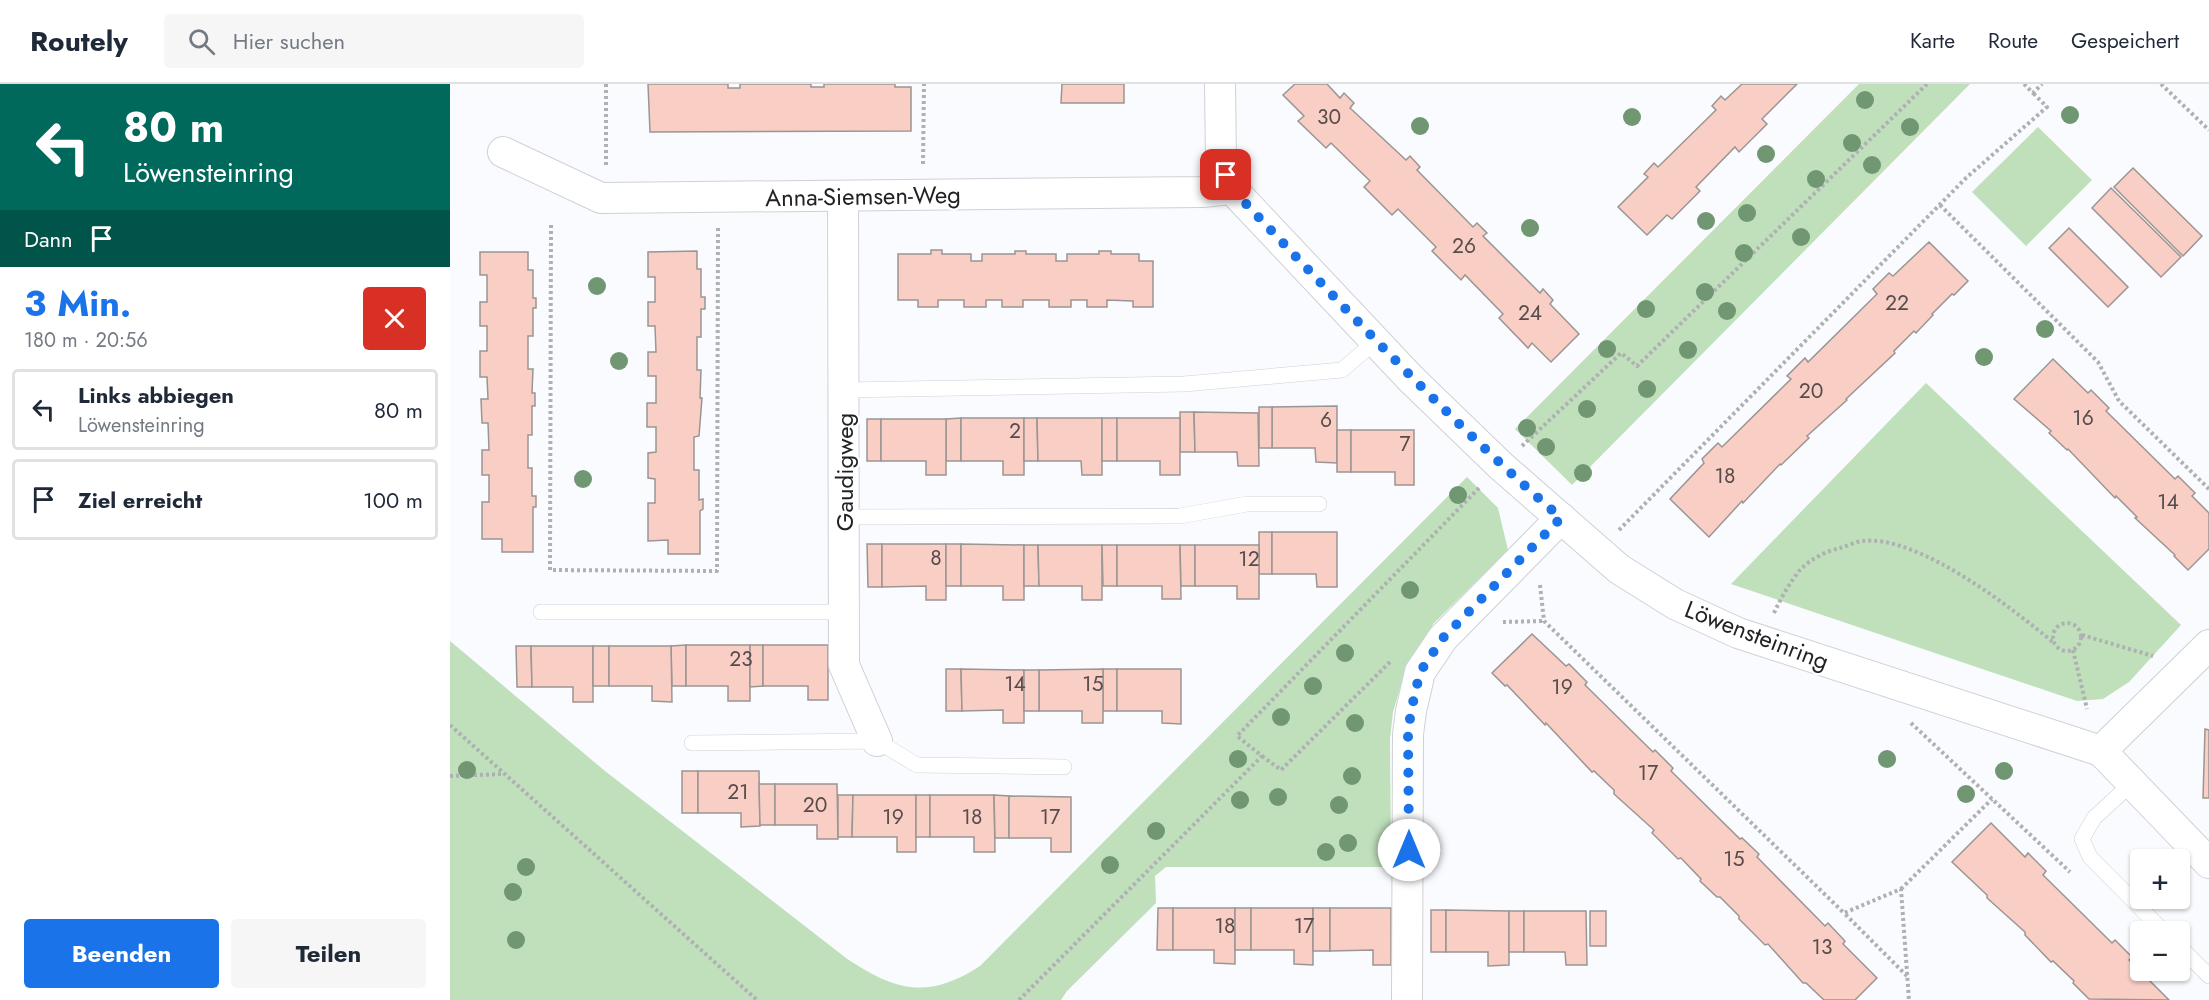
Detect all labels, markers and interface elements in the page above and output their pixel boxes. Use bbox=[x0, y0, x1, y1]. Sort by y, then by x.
search box bbox=[164, 14, 584, 68]
text: Routely bbox=[30, 21, 128, 62]
icon: search bbox=[185, 25, 218, 58]
text: Hier suchen bbox=[233, 25, 345, 57]
text: Karte bbox=[1910, 26, 1955, 56]
text: Route bbox=[1988, 26, 2038, 56]
text: Gespeichert bbox=[2071, 26, 2179, 56]
text: 80 m bbox=[123, 97, 224, 158]
house number: 30 bbox=[1317, 102, 1341, 132]
icon: left bbox=[24, 108, 102, 186]
pin bbox=[1200, 149, 1251, 200]
text: Löwensteinring bbox=[123, 153, 294, 192]
icon: arrive bbox=[1209, 158, 1242, 191]
street label: Anna-Siemsen-Weg bbox=[765, 177, 961, 215]
icon: arrive bbox=[85, 222, 118, 255]
text: Dann bbox=[24, 223, 73, 255]
house number: 26 bbox=[1452, 231, 1476, 261]
text: 3 Min. bbox=[24, 277, 131, 329]
button: close bbox=[363, 287, 426, 350]
house number: 22 bbox=[1885, 288, 1909, 318]
house number: 24 bbox=[1518, 298, 1542, 328]
text: 180 m · 20:56 bbox=[24, 326, 148, 355]
house number: 20 bbox=[1799, 376, 1823, 406]
text: Links abbiegen bbox=[78, 379, 234, 411]
icon: left bbox=[27, 393, 60, 426]
text: 80 m bbox=[374, 394, 423, 426]
house number: 16 bbox=[2072, 403, 2094, 433]
house number: 6 bbox=[1320, 405, 1332, 435]
text: Löwensteinring bbox=[78, 411, 205, 440]
street label: Gaudigweg bbox=[827, 413, 862, 531]
house number: 2 bbox=[1009, 416, 1021, 446]
house number: 7 bbox=[1399, 429, 1411, 459]
house number: 18 bbox=[1715, 461, 1735, 491]
icon: arrive bbox=[27, 483, 60, 516]
text: Ziel erreicht bbox=[78, 484, 202, 516]
text: 100 m bbox=[363, 484, 423, 516]
house number: 14 bbox=[2157, 487, 2179, 517]
house number: 8 bbox=[930, 543, 942, 573]
house number: 12 bbox=[1238, 544, 1260, 574]
street label: Löwensteinring bbox=[1680, 591, 1834, 679]
house number: 23 bbox=[729, 644, 753, 674]
house number: 14 bbox=[1004, 669, 1026, 699]
house number: 15 bbox=[1082, 669, 1104, 699]
house number: 19 bbox=[1551, 672, 1573, 702]
house number: 17 bbox=[1638, 758, 1658, 788]
house number: 21 bbox=[727, 777, 749, 807]
house number: 20 bbox=[803, 790, 827, 820]
house number: 19 bbox=[882, 802, 904, 832]
house number: 18 bbox=[962, 802, 982, 832]
house number: 17 bbox=[1040, 802, 1060, 832]
position arrow bbox=[1377, 818, 1441, 882]
house number: 15 bbox=[1723, 844, 1745, 874]
map controls bbox=[2130, 849, 2190, 981]
button: + bbox=[2130, 849, 2190, 909]
house number: 18 bbox=[1215, 911, 1235, 941]
house number: 17 bbox=[1294, 911, 1314, 941]
button: Beenden bbox=[24, 919, 219, 988]
button: Teilen bbox=[231, 919, 426, 988]
button: − bbox=[2130, 921, 2190, 981]
house number: 13 bbox=[1812, 932, 1832, 962]

